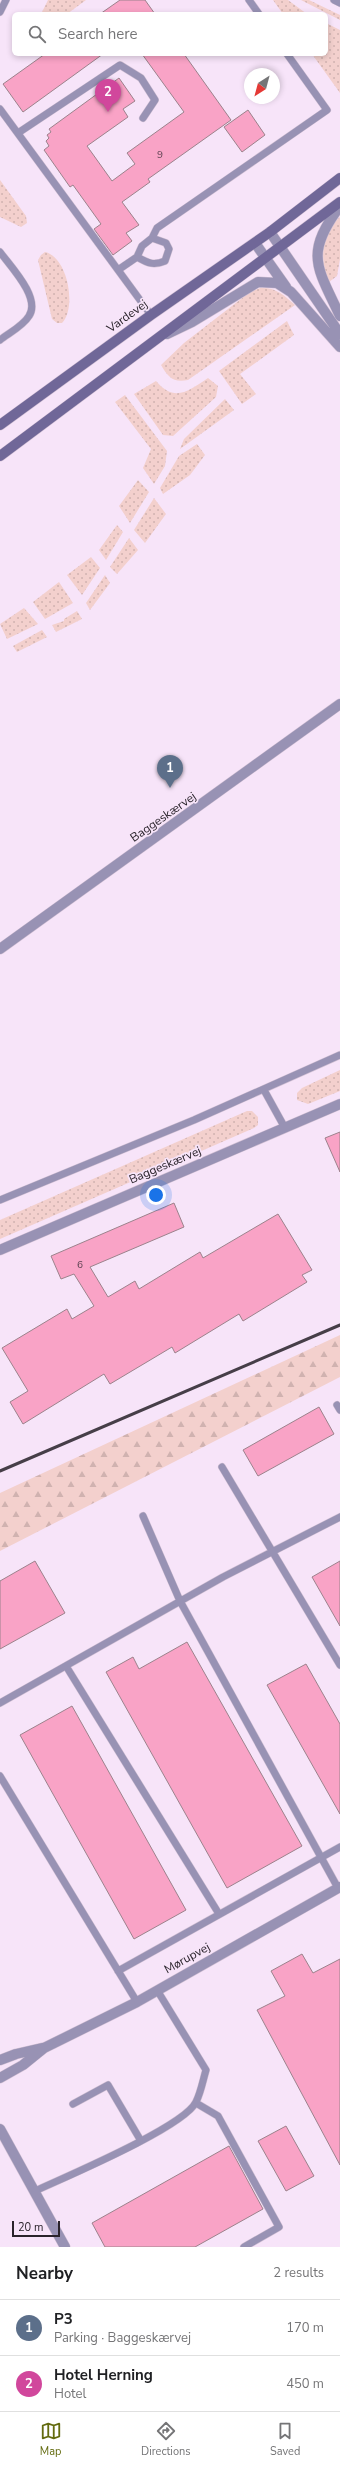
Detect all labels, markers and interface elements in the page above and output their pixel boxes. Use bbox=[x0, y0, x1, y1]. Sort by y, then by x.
search box bbox=[12, 12, 328, 56]
icon: search bbox=[26, 23, 48, 45]
text: Search here bbox=[58, 24, 138, 44]
north arrow bbox=[244, 68, 280, 104]
pin: 2 bbox=[95, 79, 121, 112]
house number: 9 bbox=[157, 148, 163, 162]
street label: Vardevej bbox=[103, 296, 151, 337]
pin: 1 bbox=[157, 755, 183, 788]
street label: Baggeskærvej bbox=[127, 788, 199, 846]
street label: Baggeskærvej bbox=[126, 1143, 204, 1187]
your location bbox=[146, 1185, 166, 1205]
house number: 6 bbox=[77, 1258, 83, 1272]
street label: Mørupvej bbox=[161, 1939, 213, 1977]
scale bar bbox=[12, 2219, 60, 2238]
text: 20 m bbox=[18, 2220, 43, 2235]
text: Nearby bbox=[16, 2262, 73, 2285]
text: 2 results bbox=[273, 2264, 324, 2282]
text: P3 bbox=[54, 2309, 73, 2329]
text: 1 bbox=[25, 2319, 33, 2337]
text: 170 m bbox=[286, 2319, 324, 2337]
text: Parking · Baggeskærvej bbox=[54, 2329, 191, 2347]
text: Hotel Herning bbox=[54, 2365, 153, 2385]
text: 2 bbox=[25, 2375, 33, 2393]
text: 450 m bbox=[286, 2375, 324, 2393]
text: Hotel bbox=[54, 2385, 86, 2403]
tab: Map bbox=[40, 2420, 62, 2459]
tab: Directions bbox=[141, 2420, 191, 2459]
tab: Saved bbox=[270, 2420, 300, 2459]

